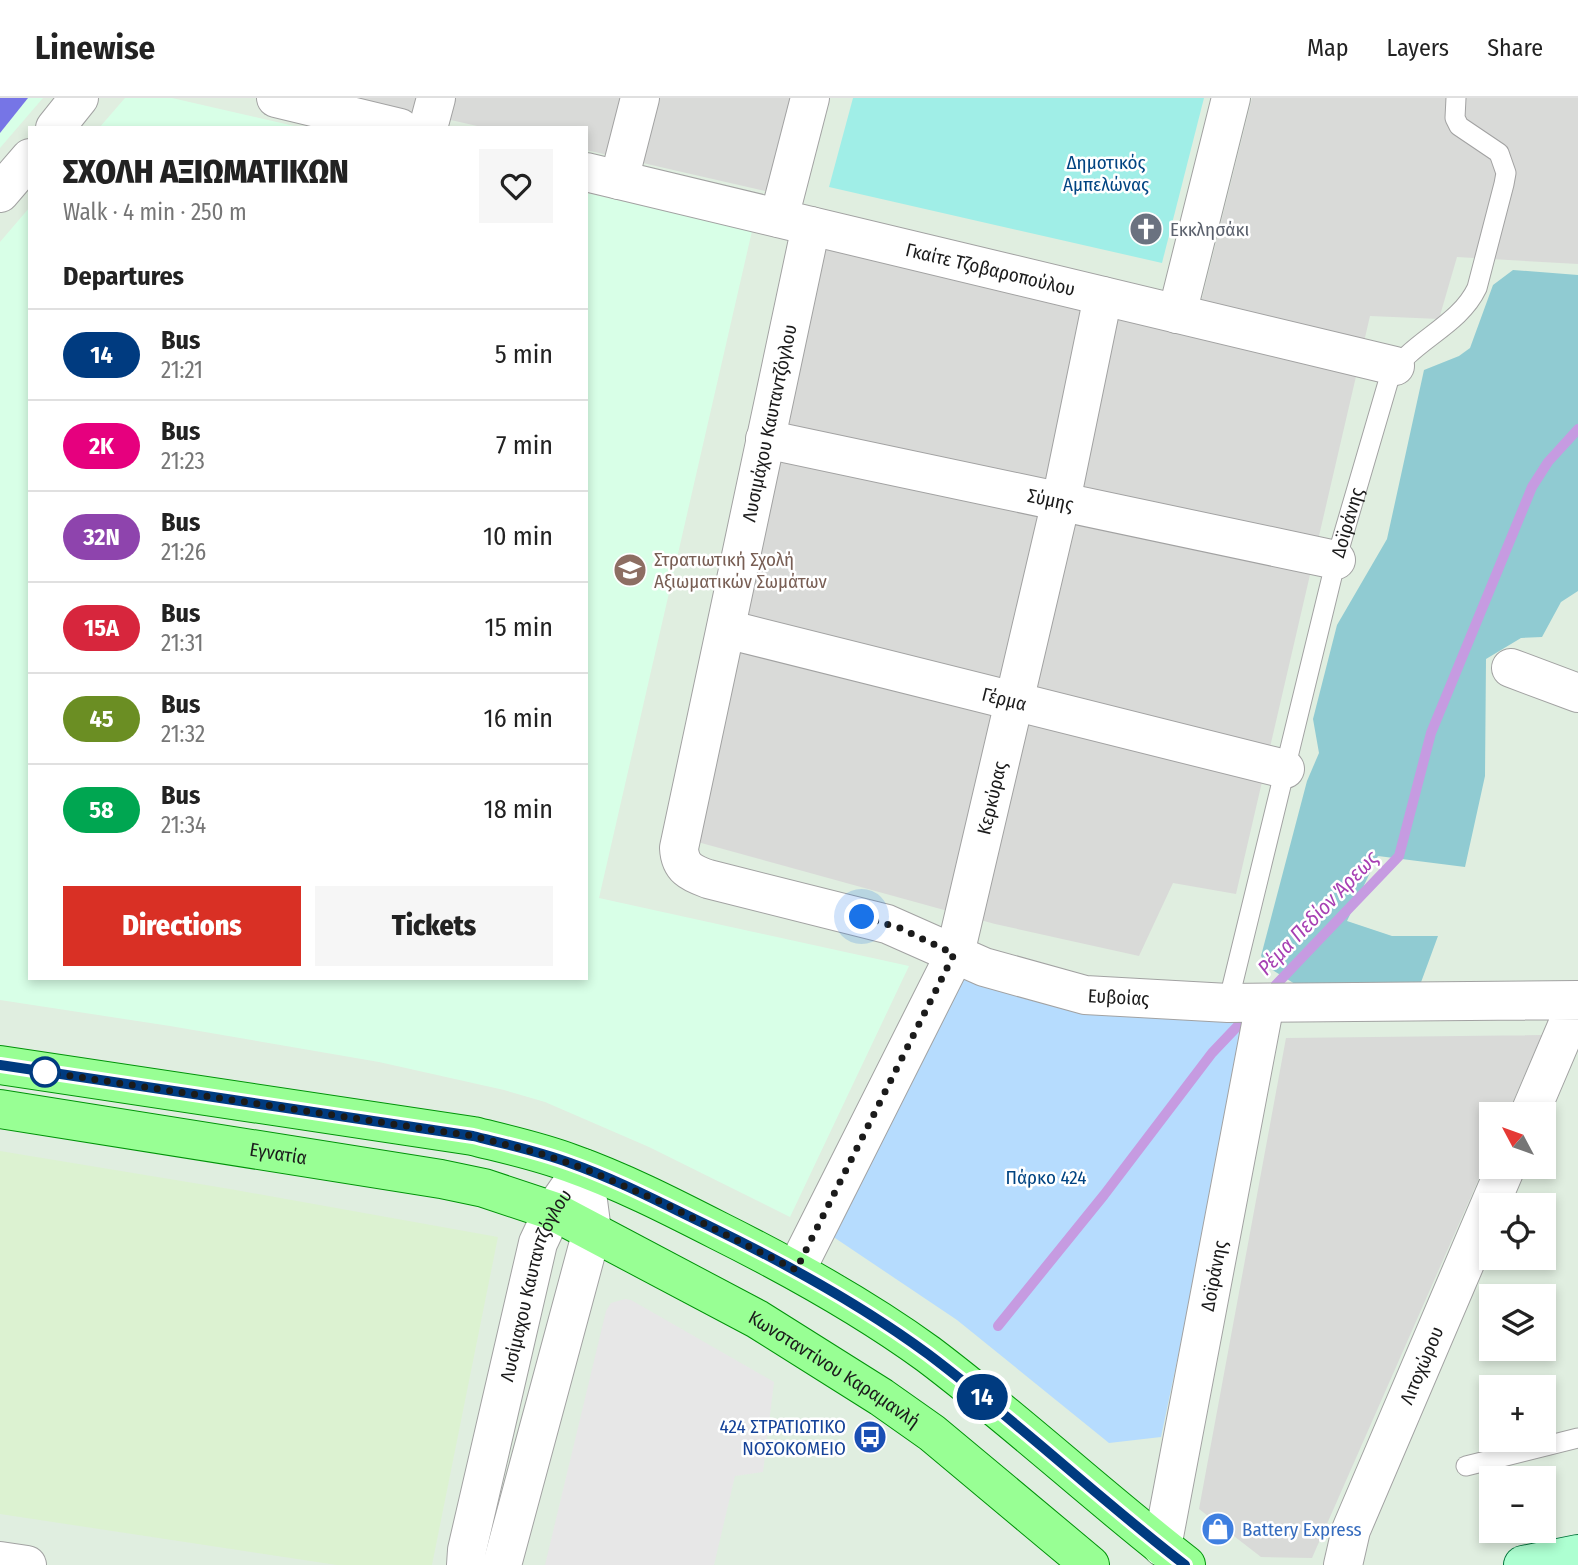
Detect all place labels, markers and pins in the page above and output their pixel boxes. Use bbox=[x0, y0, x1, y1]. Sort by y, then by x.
church icon: Εκκλησάκι bbox=[1127, 210, 1165, 248]
place label: Εκκλησάκι bbox=[1170, 218, 1249, 241]
place label: Στρατιωτική Σχολή Αξιωματικών Σωμάτων bbox=[654, 548, 827, 593]
school or university icon: Στρατιωτική Σχολή Αξιωματικών Σωμάτων bbox=[611, 551, 649, 589]
unlabelled marker bbox=[30, 1057, 60, 1087]
place label: 424 ΣΤΡΑΤΙΩΤΙΚΟ ΝΟΣΟΚΟΜΕΙΟ bbox=[720, 1415, 846, 1460]
bus stop icon: 424 ΣΤΡΑΤΙΩΤΙΚΟ ΝΟΣΟΚΟΜΕΙΟ bbox=[851, 1418, 889, 1456]
shop icon: Battery Express bbox=[1199, 1510, 1237, 1548]
place label: Battery Express bbox=[1242, 1518, 1362, 1541]

